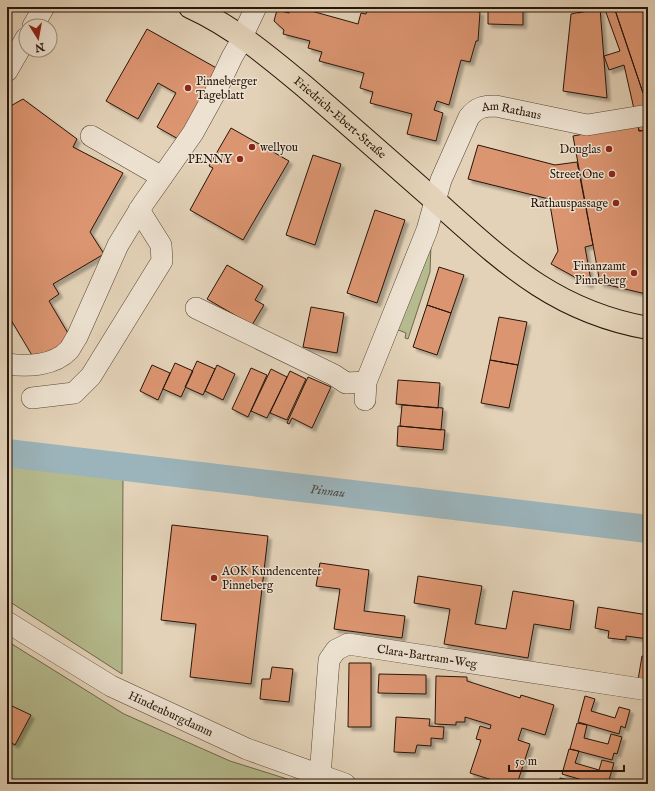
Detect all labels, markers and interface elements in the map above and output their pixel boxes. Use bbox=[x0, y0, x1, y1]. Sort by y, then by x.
north arrow bbox=[18, 18, 58, 58]
text: N bbox=[33, 39, 47, 55]
street label: Friedrich-Ebert-Straße bbox=[291, 73, 390, 162]
place label: Pinneberger Tageblatt bbox=[196, 74, 258, 103]
marker: Pinneberger Tageblatt bbox=[183, 83, 193, 93]
street label: Am Rathaus bbox=[479, 98, 543, 123]
place label: wellyou bbox=[260, 140, 298, 155]
marker: wellyou bbox=[247, 142, 257, 152]
place label: Douglas bbox=[560, 142, 601, 157]
marker: Douglas bbox=[604, 144, 614, 154]
place label: PENNY bbox=[188, 152, 233, 167]
marker: PENNY bbox=[235, 154, 245, 164]
place label: Street One bbox=[550, 167, 604, 182]
marker: Street One bbox=[607, 169, 617, 179]
place label: Rathauspassage bbox=[530, 196, 608, 212]
marker: Rathauspassage bbox=[611, 198, 621, 208]
place label: Finanzamt Pinneberg bbox=[573, 259, 626, 288]
marker: Finanzamt Pinneberg bbox=[629, 268, 639, 278]
water label: Pinnau bbox=[309, 481, 346, 502]
place label: AOK Kundencenter Pinneberg bbox=[221, 564, 322, 593]
marker: AOK Kundencenter Pinneberg bbox=[209, 573, 219, 583]
street label: Clara-Bartram-Weg bbox=[376, 641, 479, 671]
street label: Hindenburgdamm bbox=[126, 688, 216, 740]
scale bar bbox=[509, 747, 624, 773]
text: 50 m bbox=[515, 754, 537, 769]

